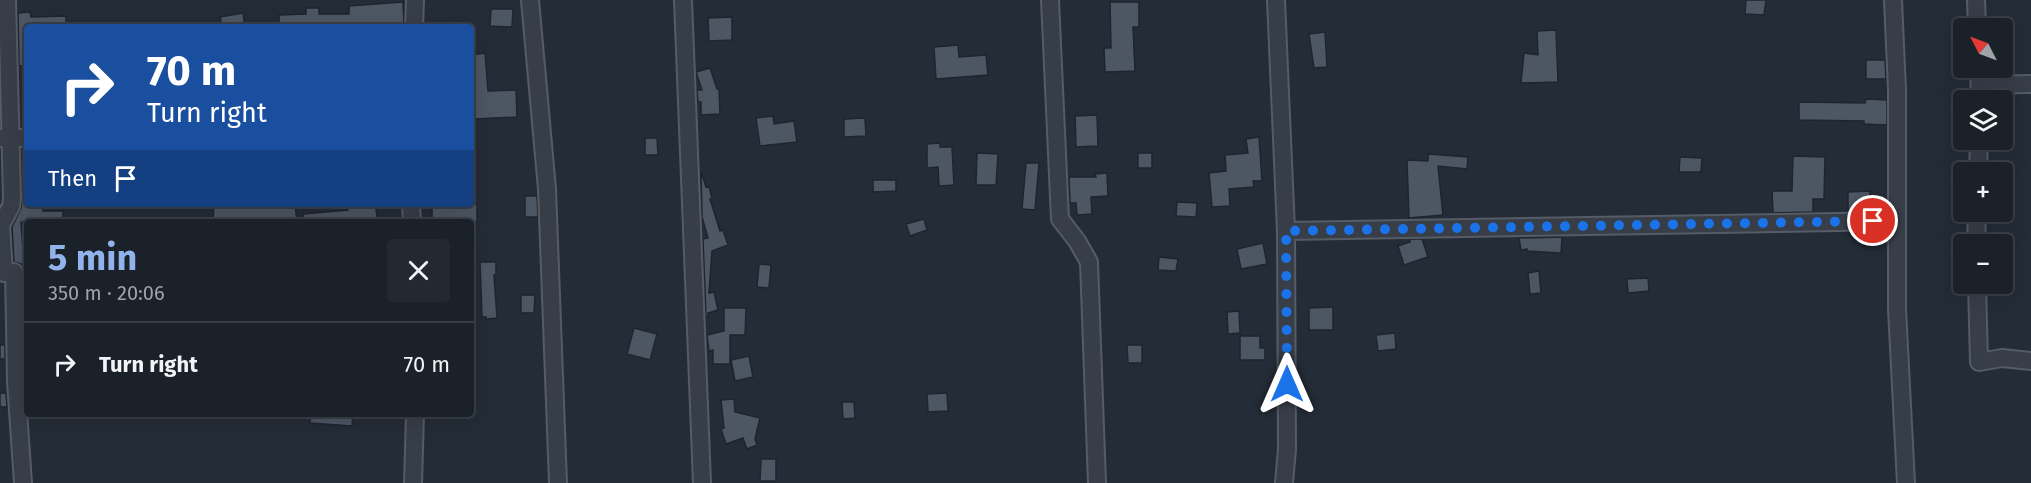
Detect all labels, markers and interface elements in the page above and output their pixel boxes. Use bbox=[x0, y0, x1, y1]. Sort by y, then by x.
north arrow bbox=[1953, 18, 2013, 78]
map controls bbox=[1953, 18, 2013, 294]
text: 70 m bbox=[147, 46, 236, 96]
icon: right bbox=[48, 48, 126, 126]
button: layers bbox=[1953, 90, 2013, 150]
text: Turn right bbox=[147, 97, 267, 129]
icon: arrive bbox=[109, 162, 142, 195]
button: + bbox=[1953, 162, 2013, 222]
text: Then bbox=[48, 165, 97, 192]
pin bbox=[1847, 195, 1898, 246]
icon: arrive bbox=[1856, 204, 1889, 237]
button: − bbox=[1953, 234, 2013, 294]
text: 5 min bbox=[48, 236, 137, 280]
button: close bbox=[387, 239, 450, 302]
text: 350 m · 20:06 bbox=[48, 281, 165, 305]
icon: right bbox=[48, 348, 81, 381]
text: Turn right bbox=[99, 351, 198, 378]
text: 70 m bbox=[404, 351, 450, 378]
position arrow bbox=[1255, 352, 1319, 416]

